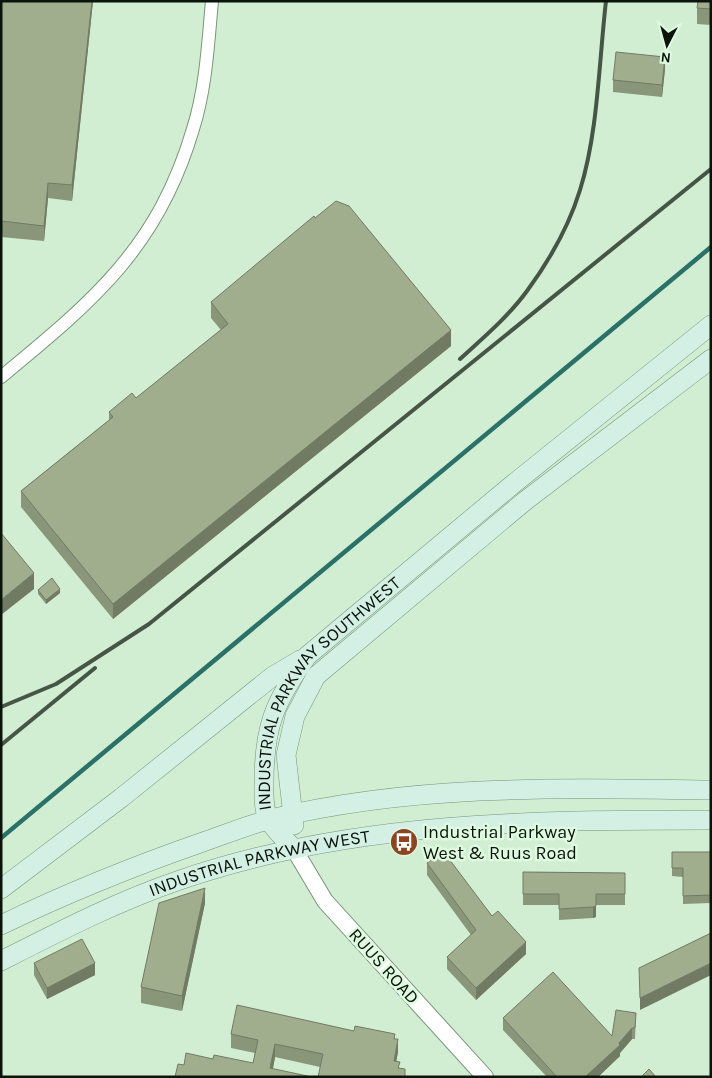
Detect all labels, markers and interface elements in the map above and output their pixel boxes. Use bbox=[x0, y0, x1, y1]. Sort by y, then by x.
north arrow bbox=[642, 20, 692, 70]
text: N bbox=[660, 48, 672, 66]
street label: INDUSTRIAL PARKWAY SOUTHWEST bbox=[253, 572, 405, 812]
place label: Industrial Parkway West & Ruus Road bbox=[423, 821, 577, 864]
street label: INDUSTRIAL PARKWAY WEST bbox=[146, 825, 371, 901]
bus stop icon: Industrial Parkway West & Ruus Road bbox=[389, 827, 419, 857]
street label: RUUS ROAD bbox=[344, 924, 424, 1008]

